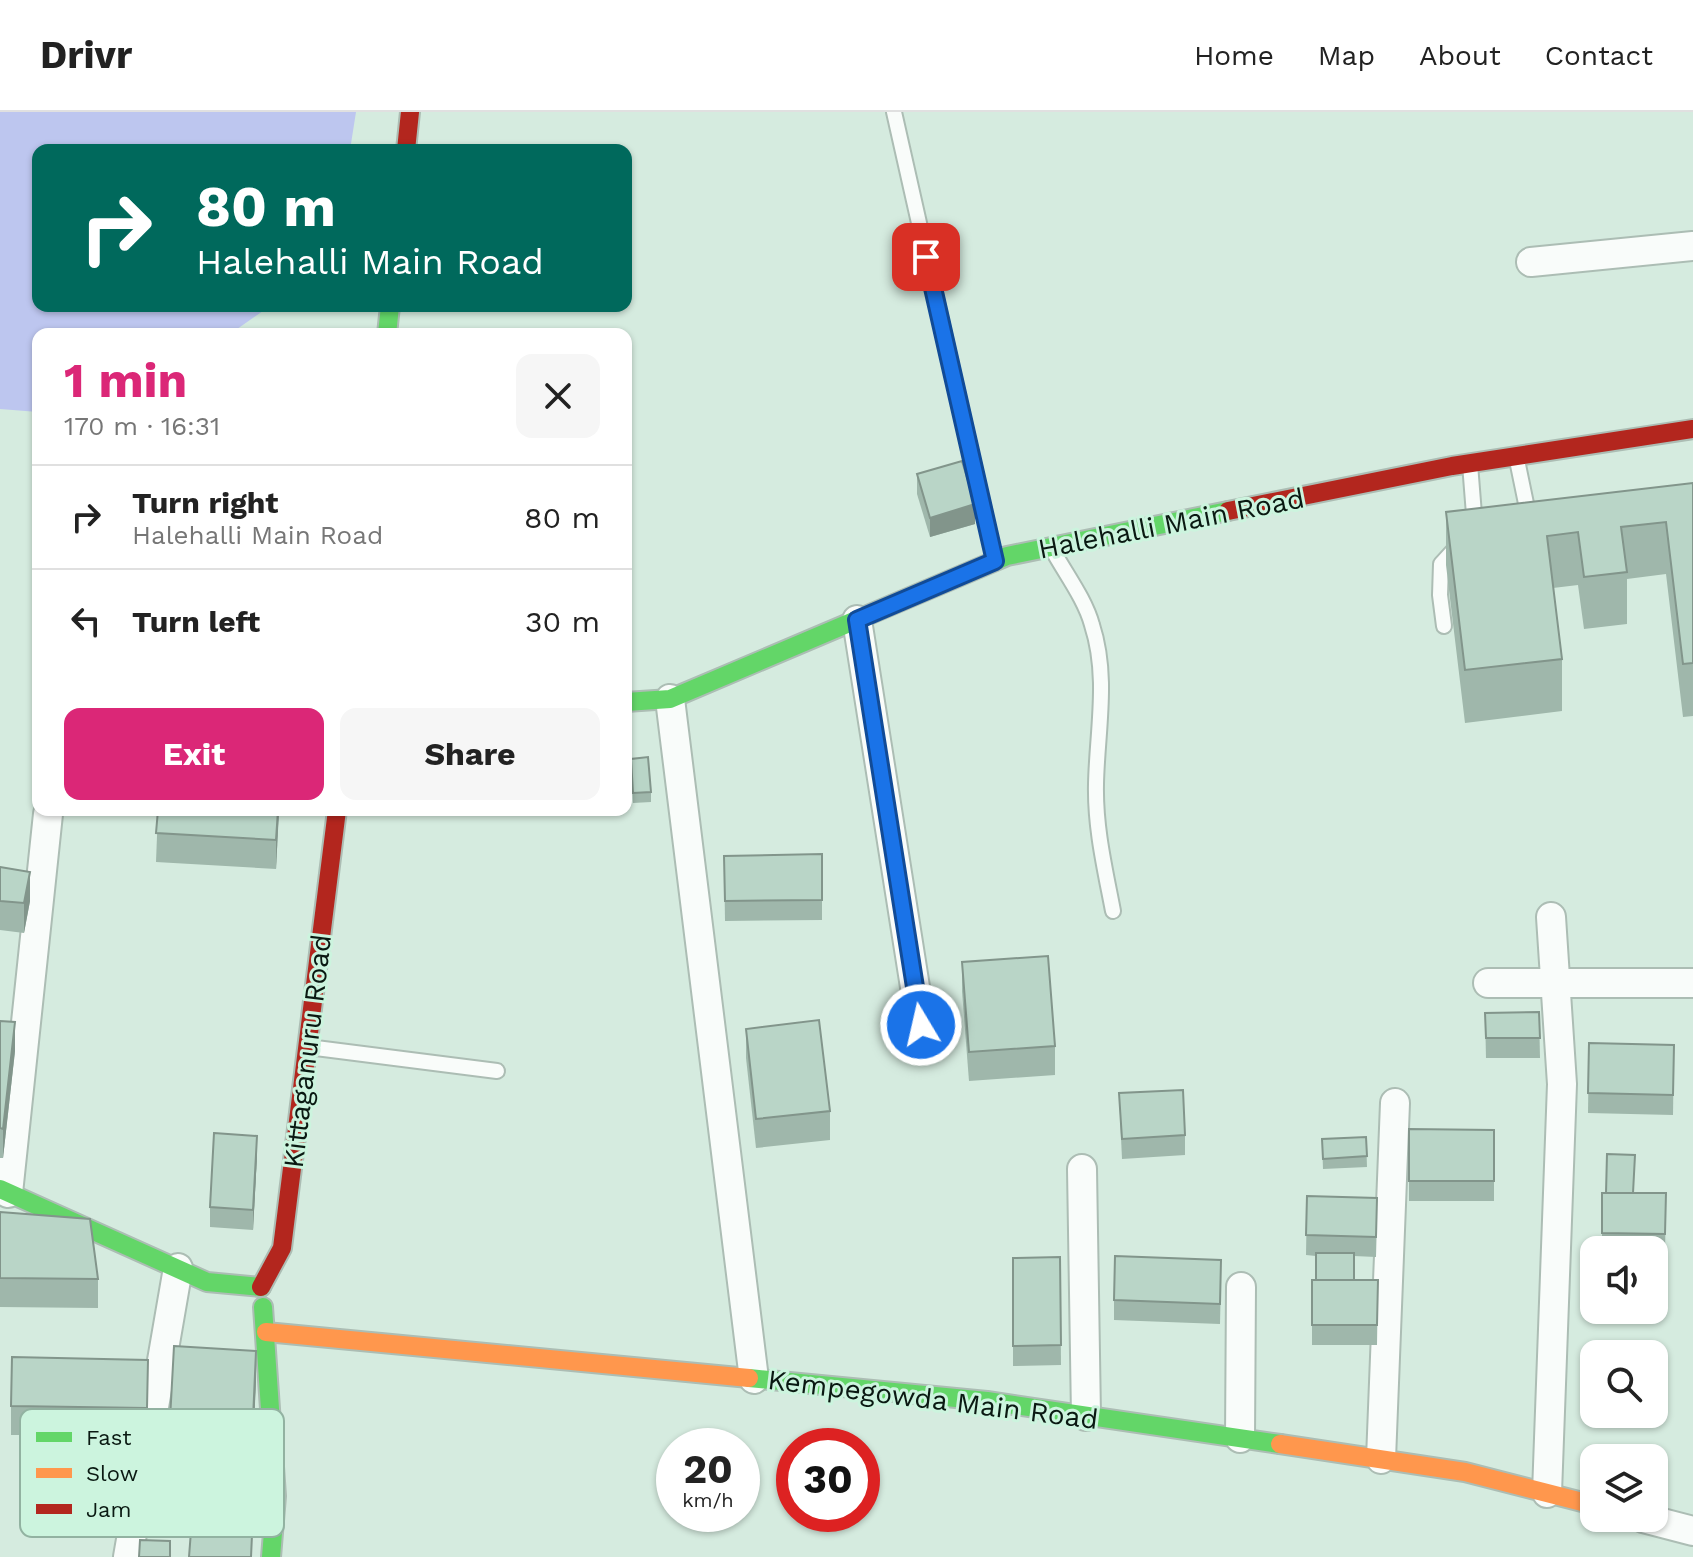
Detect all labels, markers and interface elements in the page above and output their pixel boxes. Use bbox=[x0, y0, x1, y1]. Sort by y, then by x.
text: Drivr bbox=[40, 33, 132, 77]
text: Home bbox=[1194, 39, 1274, 72]
text: Map bbox=[1318, 39, 1375, 72]
text: About bbox=[1419, 39, 1501, 72]
text: Contact bbox=[1545, 39, 1653, 72]
text: 80 m bbox=[196, 174, 336, 240]
icon: right bbox=[64, 176, 168, 280]
pin bbox=[892, 223, 960, 291]
icon: arrive bbox=[904, 235, 948, 279]
text: Halehalli Main Road bbox=[196, 241, 544, 283]
text: 1 min bbox=[64, 352, 187, 409]
button: close bbox=[516, 354, 600, 438]
text: 170 m · 16:31 bbox=[64, 411, 220, 441]
street label: Halehalli Main Road bbox=[1035, 481, 1307, 565]
text: Turn right bbox=[132, 485, 278, 520]
icon: right bbox=[64, 495, 108, 539]
text: 80 m bbox=[524, 500, 600, 535]
text: Halehalli Main Road bbox=[132, 520, 383, 550]
icon: left bbox=[64, 599, 108, 643]
text: Turn left bbox=[132, 604, 260, 639]
text: 30 m bbox=[525, 604, 600, 639]
button: Exit bbox=[64, 708, 324, 800]
button: Share bbox=[340, 708, 600, 800]
street label: Kittaganuru Road bbox=[277, 932, 338, 1170]
position arrow bbox=[879, 983, 963, 1067]
map controls bbox=[1580, 1236, 1668, 1532]
button: sound bbox=[1580, 1236, 1668, 1324]
button: search bbox=[1580, 1340, 1668, 1428]
street label: Kempegowda Main Road bbox=[766, 1363, 1100, 1436]
legend bbox=[20, 1409, 284, 1537]
text: Fast bbox=[86, 1425, 132, 1450]
speed limit sign: 30 bbox=[776, 1428, 880, 1532]
button: layers bbox=[1580, 1444, 1668, 1532]
text: 20 bbox=[683, 1446, 733, 1493]
text: Slow bbox=[86, 1461, 138, 1486]
text: km/h bbox=[682, 1488, 734, 1512]
text: Jam bbox=[86, 1497, 131, 1522]

